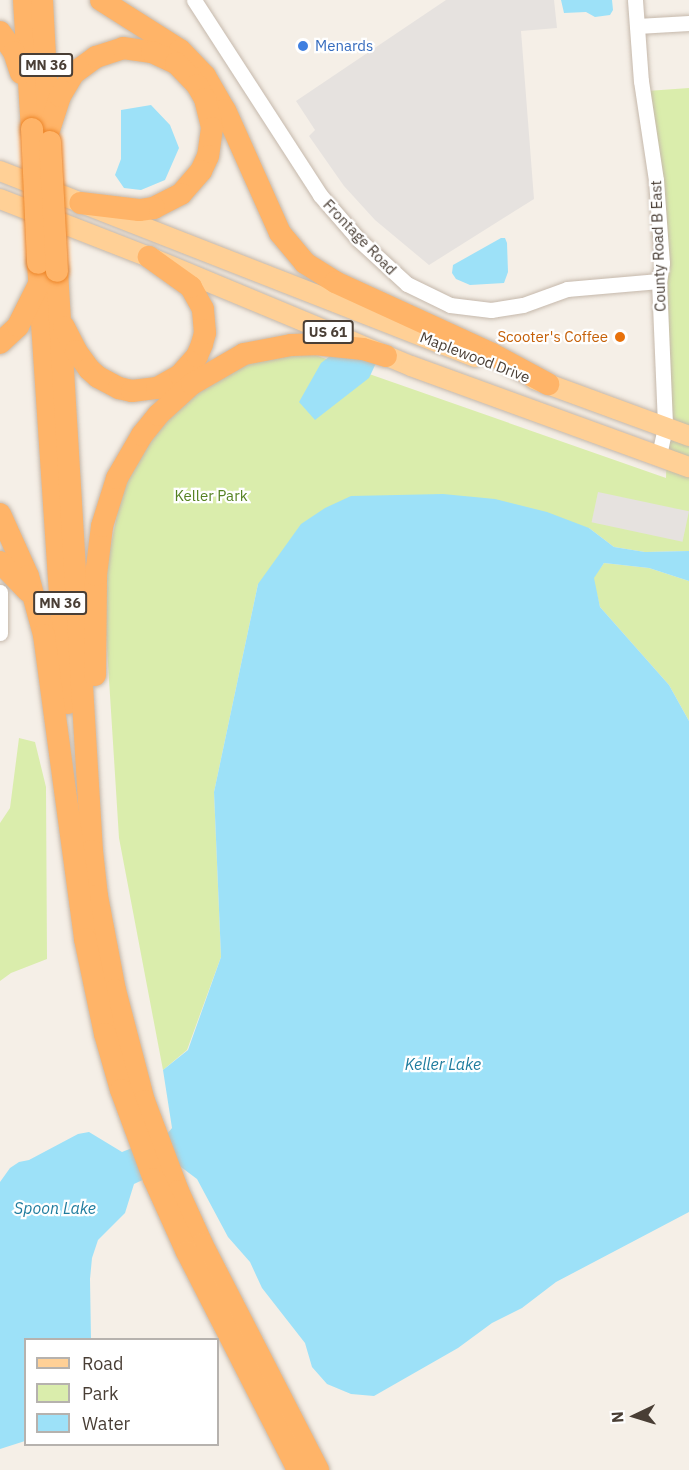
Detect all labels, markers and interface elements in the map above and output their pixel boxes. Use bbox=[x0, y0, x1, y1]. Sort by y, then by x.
place label: Menards bbox=[315, 37, 373, 55]
marker: Menards bbox=[296, 39, 310, 53]
road number: MN 36 bbox=[19, 54, 73, 76]
street label: County Road B East bbox=[647, 180, 669, 312]
street label: Frontage Road bbox=[320, 196, 400, 278]
road number: US 61 bbox=[302, 321, 354, 343]
street label: Maplewood Drive bbox=[417, 328, 533, 386]
place label: Scooter's Coffee bbox=[497, 328, 608, 346]
marker: Scooter's Coffee bbox=[613, 330, 627, 344]
park label: Keller Park bbox=[174, 487, 248, 505]
road number: MN 36 bbox=[33, 592, 87, 614]
water label: Keller Lake bbox=[405, 1054, 481, 1074]
water label: Spoon Lake bbox=[14, 1198, 96, 1218]
legend bbox=[24, 1338, 219, 1446]
text: Road bbox=[82, 1352, 123, 1375]
text: Park bbox=[82, 1382, 118, 1405]
north arrow bbox=[605, 1386, 665, 1446]
text: N bbox=[607, 1411, 627, 1424]
text: Water bbox=[82, 1412, 130, 1435]

